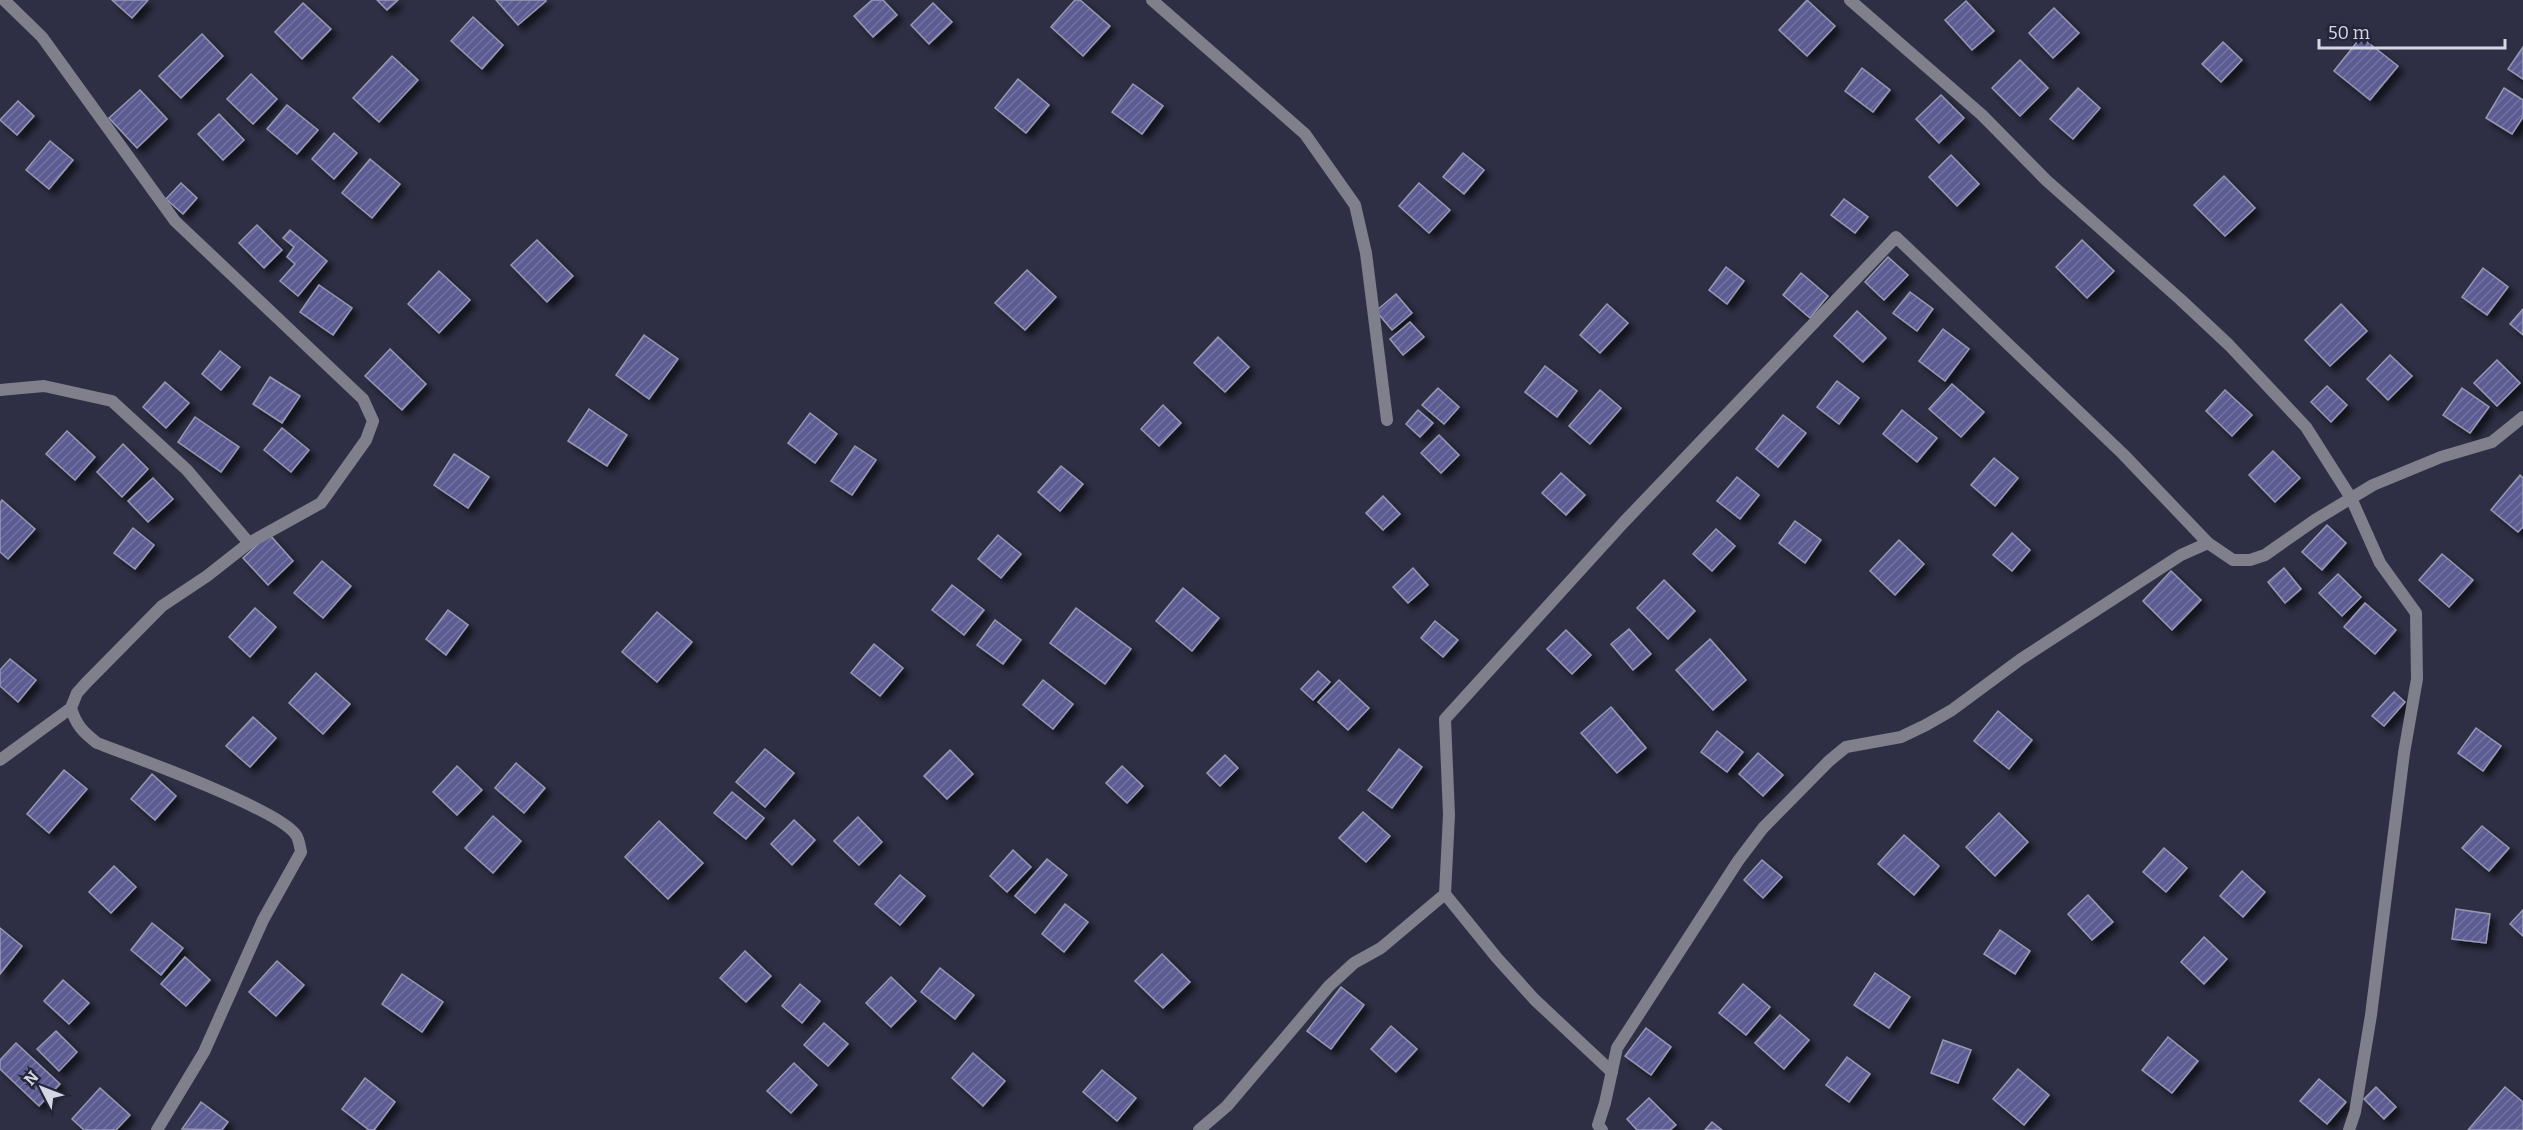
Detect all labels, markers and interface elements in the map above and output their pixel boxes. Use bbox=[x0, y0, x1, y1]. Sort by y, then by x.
scale bar bbox=[2319, 12, 2505, 50]
text: 50 m bbox=[2328, 22, 2370, 44]
north arrow bbox=[12, 1058, 72, 1118]
text: N bbox=[20, 1067, 42, 1089]

